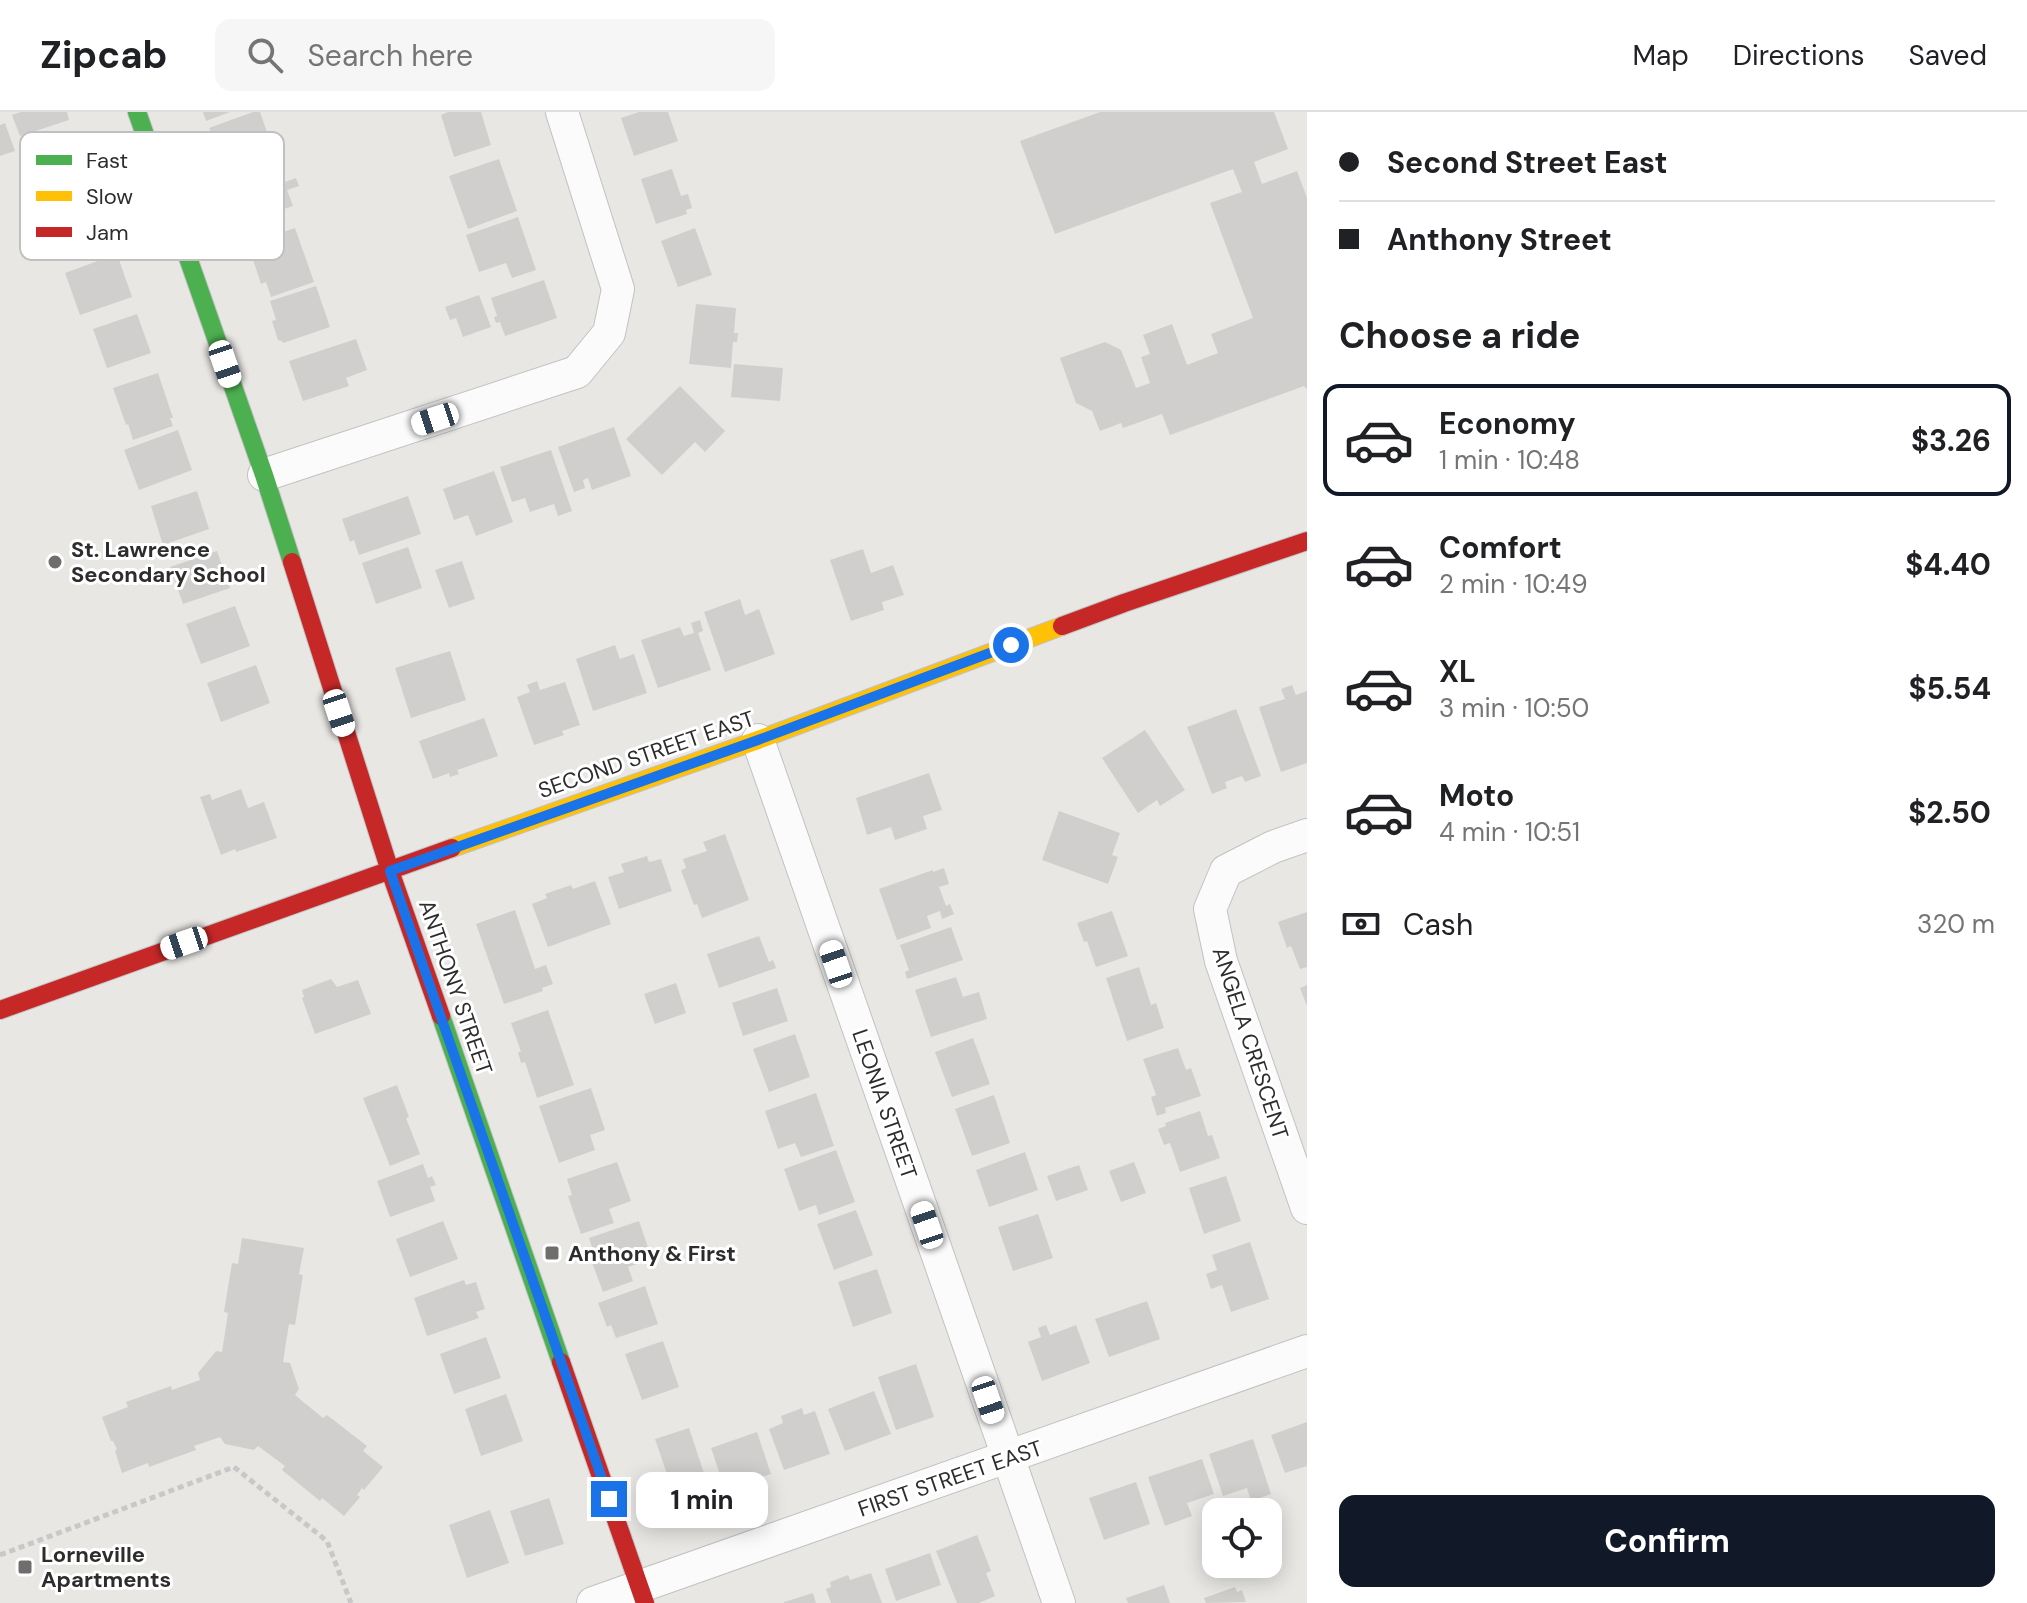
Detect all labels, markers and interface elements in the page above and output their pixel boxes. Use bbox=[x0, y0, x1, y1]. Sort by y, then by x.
search box bbox=[215, 19, 775, 91]
text: Zipcab bbox=[40, 30, 167, 80]
icon: search bbox=[243, 33, 287, 77]
text: Search here bbox=[307, 36, 473, 75]
text: Map bbox=[1632, 37, 1689, 74]
text: Directions bbox=[1733, 37, 1865, 74]
text: Saved bbox=[1909, 37, 1987, 74]
legend bbox=[20, 132, 284, 260]
text: Second Street East bbox=[1387, 143, 1668, 182]
text: Fast bbox=[86, 146, 128, 175]
text: Slow bbox=[86, 182, 133, 211]
text: Jam bbox=[86, 218, 129, 247]
text: Anthony Street bbox=[1387, 220, 1612, 259]
text: Choose a ride bbox=[1339, 312, 1580, 359]
car bbox=[206, 337, 244, 391]
car bbox=[408, 400, 462, 438]
icon: car bbox=[1343, 404, 1415, 476]
text: Economy bbox=[1439, 404, 1576, 443]
text: $3.26 bbox=[1911, 421, 1991, 460]
text: 1 min · 10:48 bbox=[1439, 443, 1580, 477]
icon: car bbox=[1343, 528, 1415, 600]
text: Comfort bbox=[1439, 528, 1562, 567]
place label: St. Lawrence Secondary School bbox=[71, 535, 266, 589]
text: $4.40 bbox=[1905, 545, 1991, 584]
marker: St. Lawrence Secondary School bbox=[46, 553, 64, 571]
text: 2 min · 10:49 bbox=[1439, 567, 1587, 601]
route start bbox=[993, 627, 1029, 663]
icon: car bbox=[1343, 652, 1415, 724]
text: XL bbox=[1439, 652, 1476, 691]
text: $5.54 bbox=[1909, 669, 1991, 708]
car bbox=[320, 686, 358, 740]
text: 3 min · 10:50 bbox=[1439, 691, 1589, 725]
street label: SECOND STREET EAST bbox=[534, 704, 758, 805]
icon: car bbox=[1343, 776, 1415, 848]
text: Moto bbox=[1439, 776, 1514, 815]
text: $2.50 bbox=[1908, 793, 1991, 832]
text: 4 min · 10:51 bbox=[1439, 815, 1580, 849]
street label: ANTHONY STREET bbox=[412, 896, 499, 1078]
icon: cash bbox=[1339, 902, 1383, 946]
text: Cash bbox=[1403, 905, 1473, 944]
text: 320 m bbox=[1917, 907, 1995, 941]
car bbox=[157, 924, 211, 962]
car bbox=[817, 937, 855, 991]
street label: ANGELA CRESCENT bbox=[1206, 943, 1295, 1143]
street label: LEONIA STREET bbox=[845, 1025, 924, 1183]
car bbox=[908, 1198, 946, 1252]
place label: Anthony & First bbox=[568, 1239, 736, 1268]
marker: Anthony & First bbox=[543, 1244, 561, 1262]
car bbox=[969, 1373, 1007, 1427]
street label: FIRST STREET EAST bbox=[854, 1433, 1046, 1524]
callout: 1 min bbox=[637, 1471, 769, 1527]
route end bbox=[591, 1481, 627, 1517]
text: 1 min bbox=[670, 1483, 734, 1517]
button: Confirm bbox=[1339, 1495, 1995, 1587]
map controls bbox=[1202, 1498, 1282, 1578]
button: locate bbox=[1202, 1498, 1282, 1578]
place label: Lorneville Apartments bbox=[41, 1540, 171, 1594]
marker: Lorneville Apartments bbox=[16, 1558, 34, 1576]

